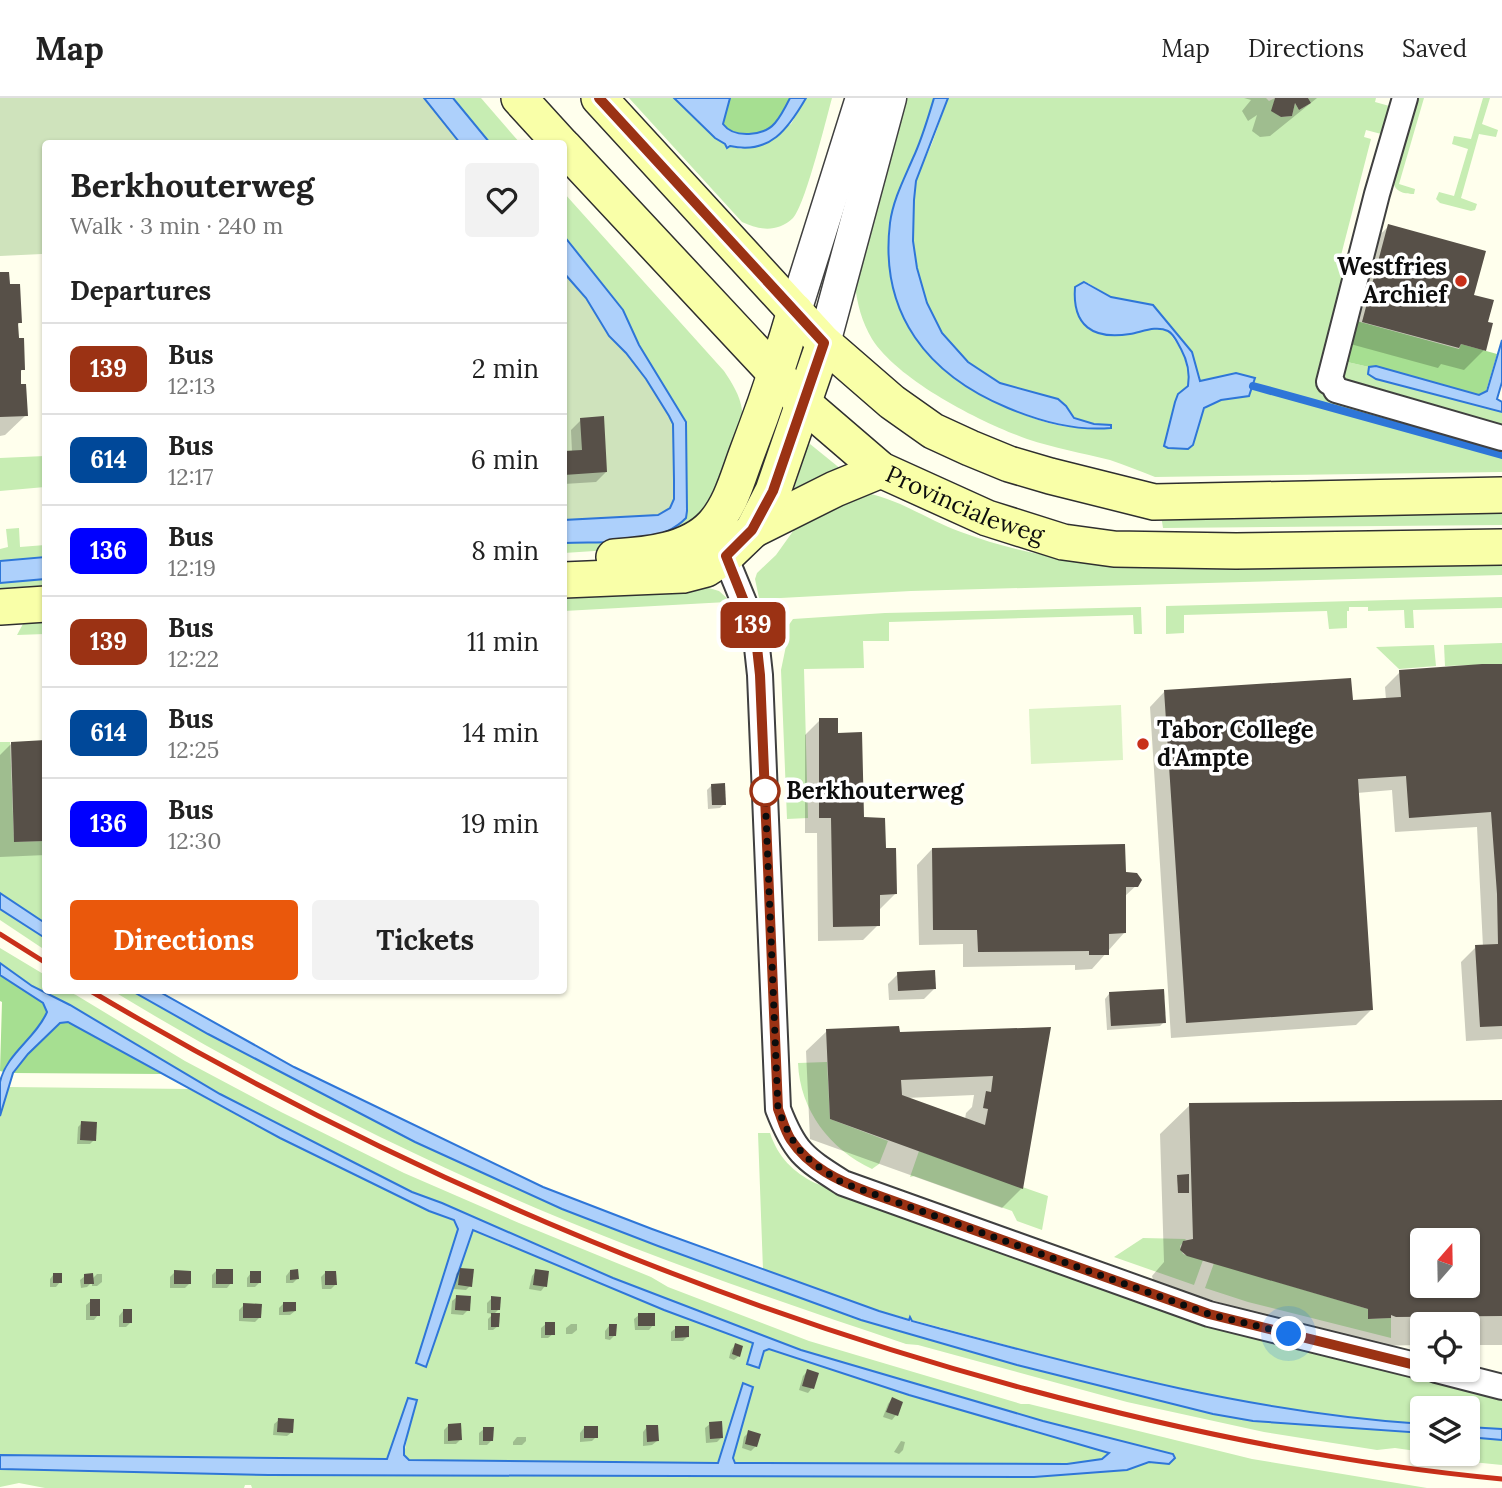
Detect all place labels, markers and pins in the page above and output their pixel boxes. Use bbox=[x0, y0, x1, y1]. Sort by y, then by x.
place label: Westfries Archief bbox=[1337, 251, 1449, 310]
marker: Westfries Archief bbox=[1453, 273, 1469, 289]
place label: Tabor College d'Ampte bbox=[1157, 714, 1314, 773]
marker: Tabor College d'Ampte bbox=[1135, 736, 1151, 752]
place label: Berkhouterweg bbox=[786, 775, 965, 806]
marker: Berkhouterweg bbox=[750, 776, 780, 806]

